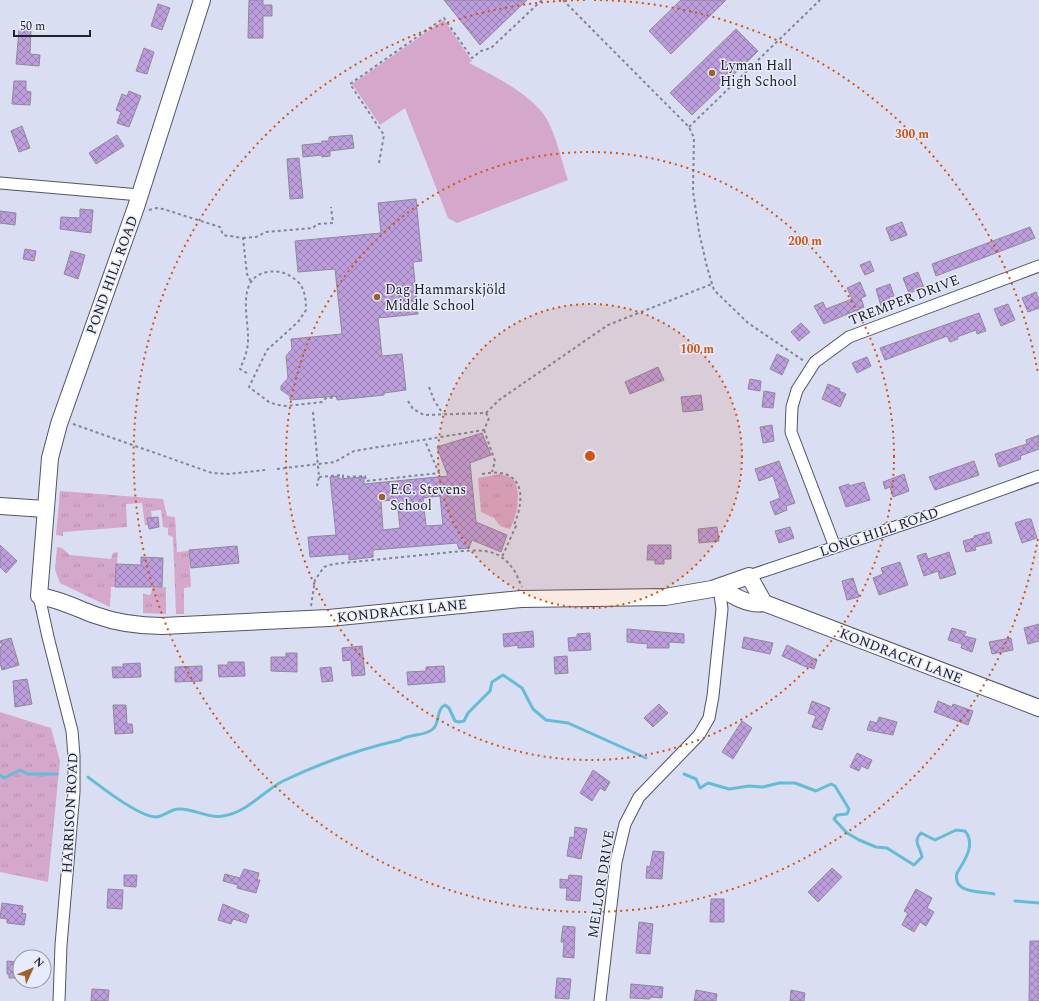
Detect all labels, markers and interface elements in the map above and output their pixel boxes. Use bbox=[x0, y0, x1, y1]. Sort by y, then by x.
scale bar bbox=[14, 12, 90, 38]
text: 50 m bbox=[20, 17, 45, 36]
place label: Lyman Hall High School bbox=[720, 55, 797, 92]
marker: Lyman Hall High School bbox=[707, 68, 717, 78]
text: 300 m bbox=[895, 125, 929, 144]
street label: POND HILL ROAD bbox=[81, 213, 143, 337]
text: 200 m bbox=[788, 232, 822, 251]
street label: TREMPER DRIVE bbox=[846, 269, 962, 331]
place label: Dag Hammarskjöld Middle School bbox=[385, 279, 506, 316]
marker: Dag Hammarskjöld Middle School bbox=[372, 292, 382, 302]
text: 100 m bbox=[680, 340, 714, 359]
centre of rings bbox=[583, 449, 597, 463]
place label: E.C. Stevens School bbox=[390, 479, 466, 516]
marker: E.C. Stevens School bbox=[377, 492, 387, 502]
street label: LONG HILL ROAD bbox=[817, 502, 941, 562]
street label: KONDRACKI LANE bbox=[336, 594, 468, 628]
street label: KONDRACKI LANE bbox=[836, 623, 966, 689]
street label: HARRISON ROAD bbox=[56, 752, 84, 874]
street label: MELLOR DRIVE bbox=[582, 828, 620, 940]
north arrow bbox=[12, 949, 52, 989]
text: N bbox=[30, 953, 48, 972]

